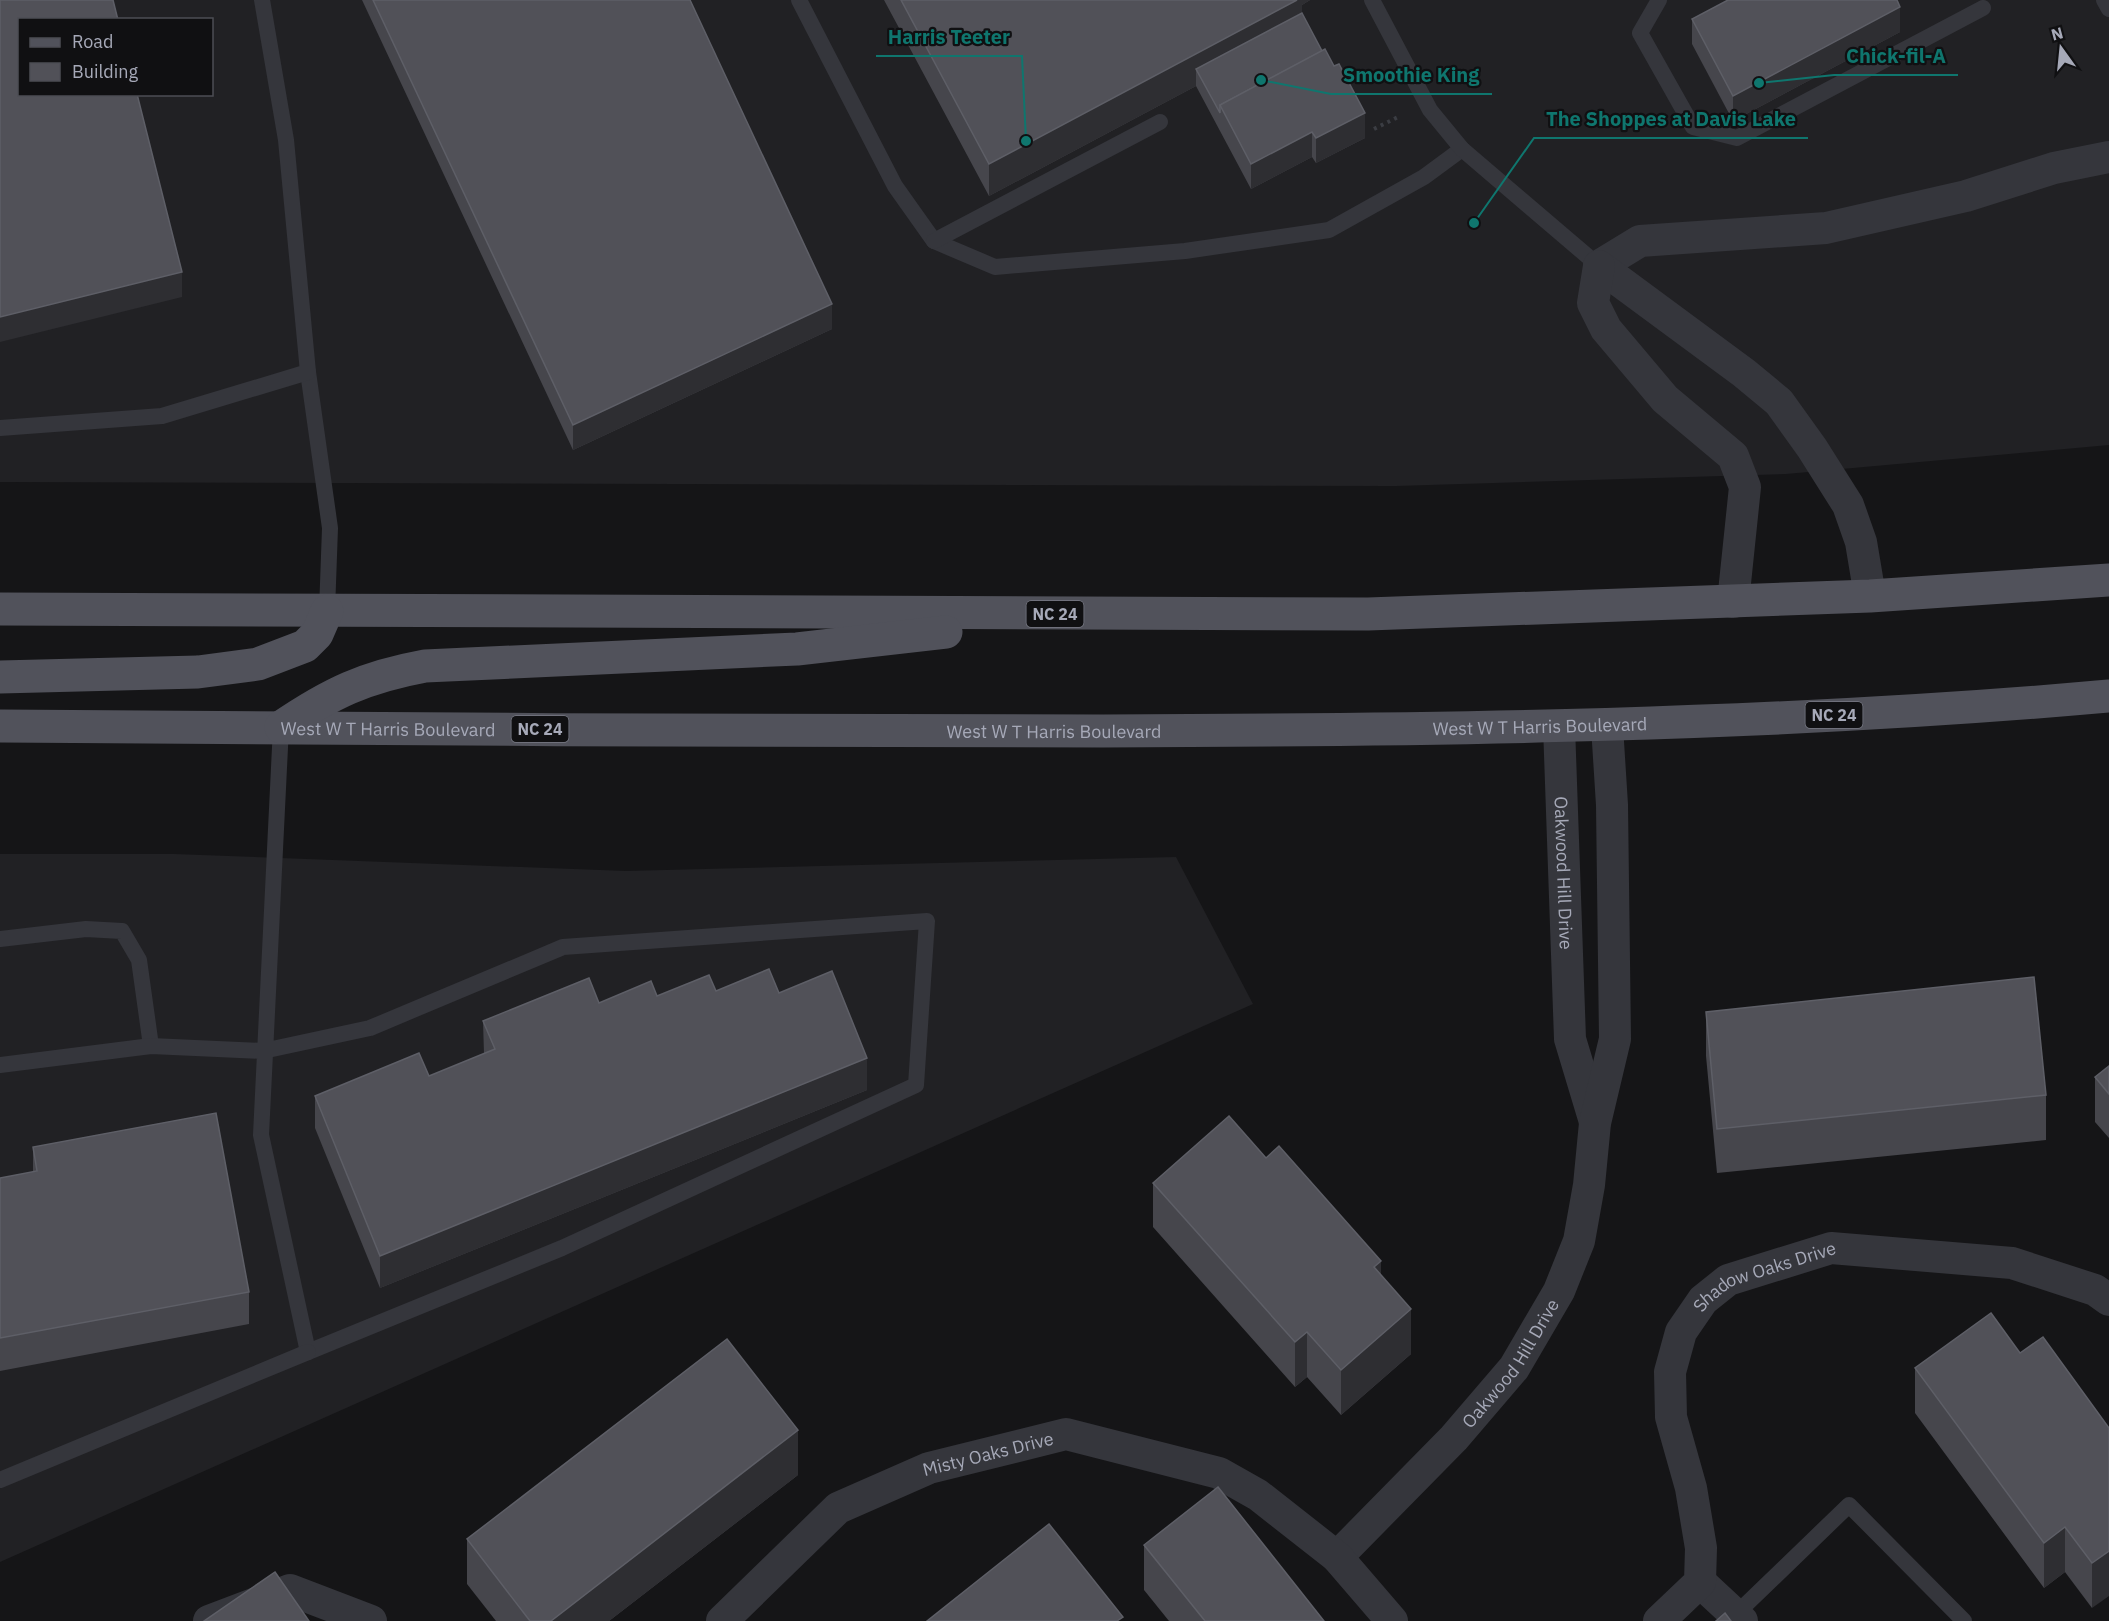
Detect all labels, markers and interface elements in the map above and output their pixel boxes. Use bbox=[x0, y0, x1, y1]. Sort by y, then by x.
legend bbox=[18, 18, 213, 96]
callout: Harris Teeter bbox=[876, 18, 1022, 56]
north arrow bbox=[2031, 18, 2091, 78]
text: N bbox=[2049, 22, 2065, 45]
text: Harris Teeter bbox=[888, 23, 1010, 50]
text: Road bbox=[72, 30, 113, 53]
callout: Chick-fil-A bbox=[1834, 37, 1958, 75]
text: Chick-fil-A bbox=[1846, 42, 1946, 69]
callout: Smoothie King bbox=[1331, 56, 1492, 94]
text: Building bbox=[72, 60, 139, 83]
text: Smoothie King bbox=[1343, 61, 1480, 88]
callout: The Shoppes at Davis Lake bbox=[1534, 100, 1808, 138]
text: The Shoppes at Davis Lake bbox=[1546, 105, 1796, 132]
road number: NC 24 bbox=[1026, 601, 1084, 627]
road number: NC 24 bbox=[1806, 702, 1862, 728]
street label: West W T Harris Boulevard bbox=[1432, 712, 1648, 740]
street label: West W T Harris Boulevard bbox=[281, 716, 496, 741]
road number: NC 24 bbox=[512, 716, 568, 742]
street label: West W T Harris Boulevard bbox=[947, 719, 1161, 743]
street label: Oakwood Hill Drive bbox=[1550, 796, 1578, 950]
street label: Shadow Oaks Drive bbox=[1687, 1236, 1839, 1316]
street label: Oakwood Hill Drive bbox=[1457, 1294, 1564, 1432]
street label: Misty Oaks Drive bbox=[920, 1426, 1056, 1481]

